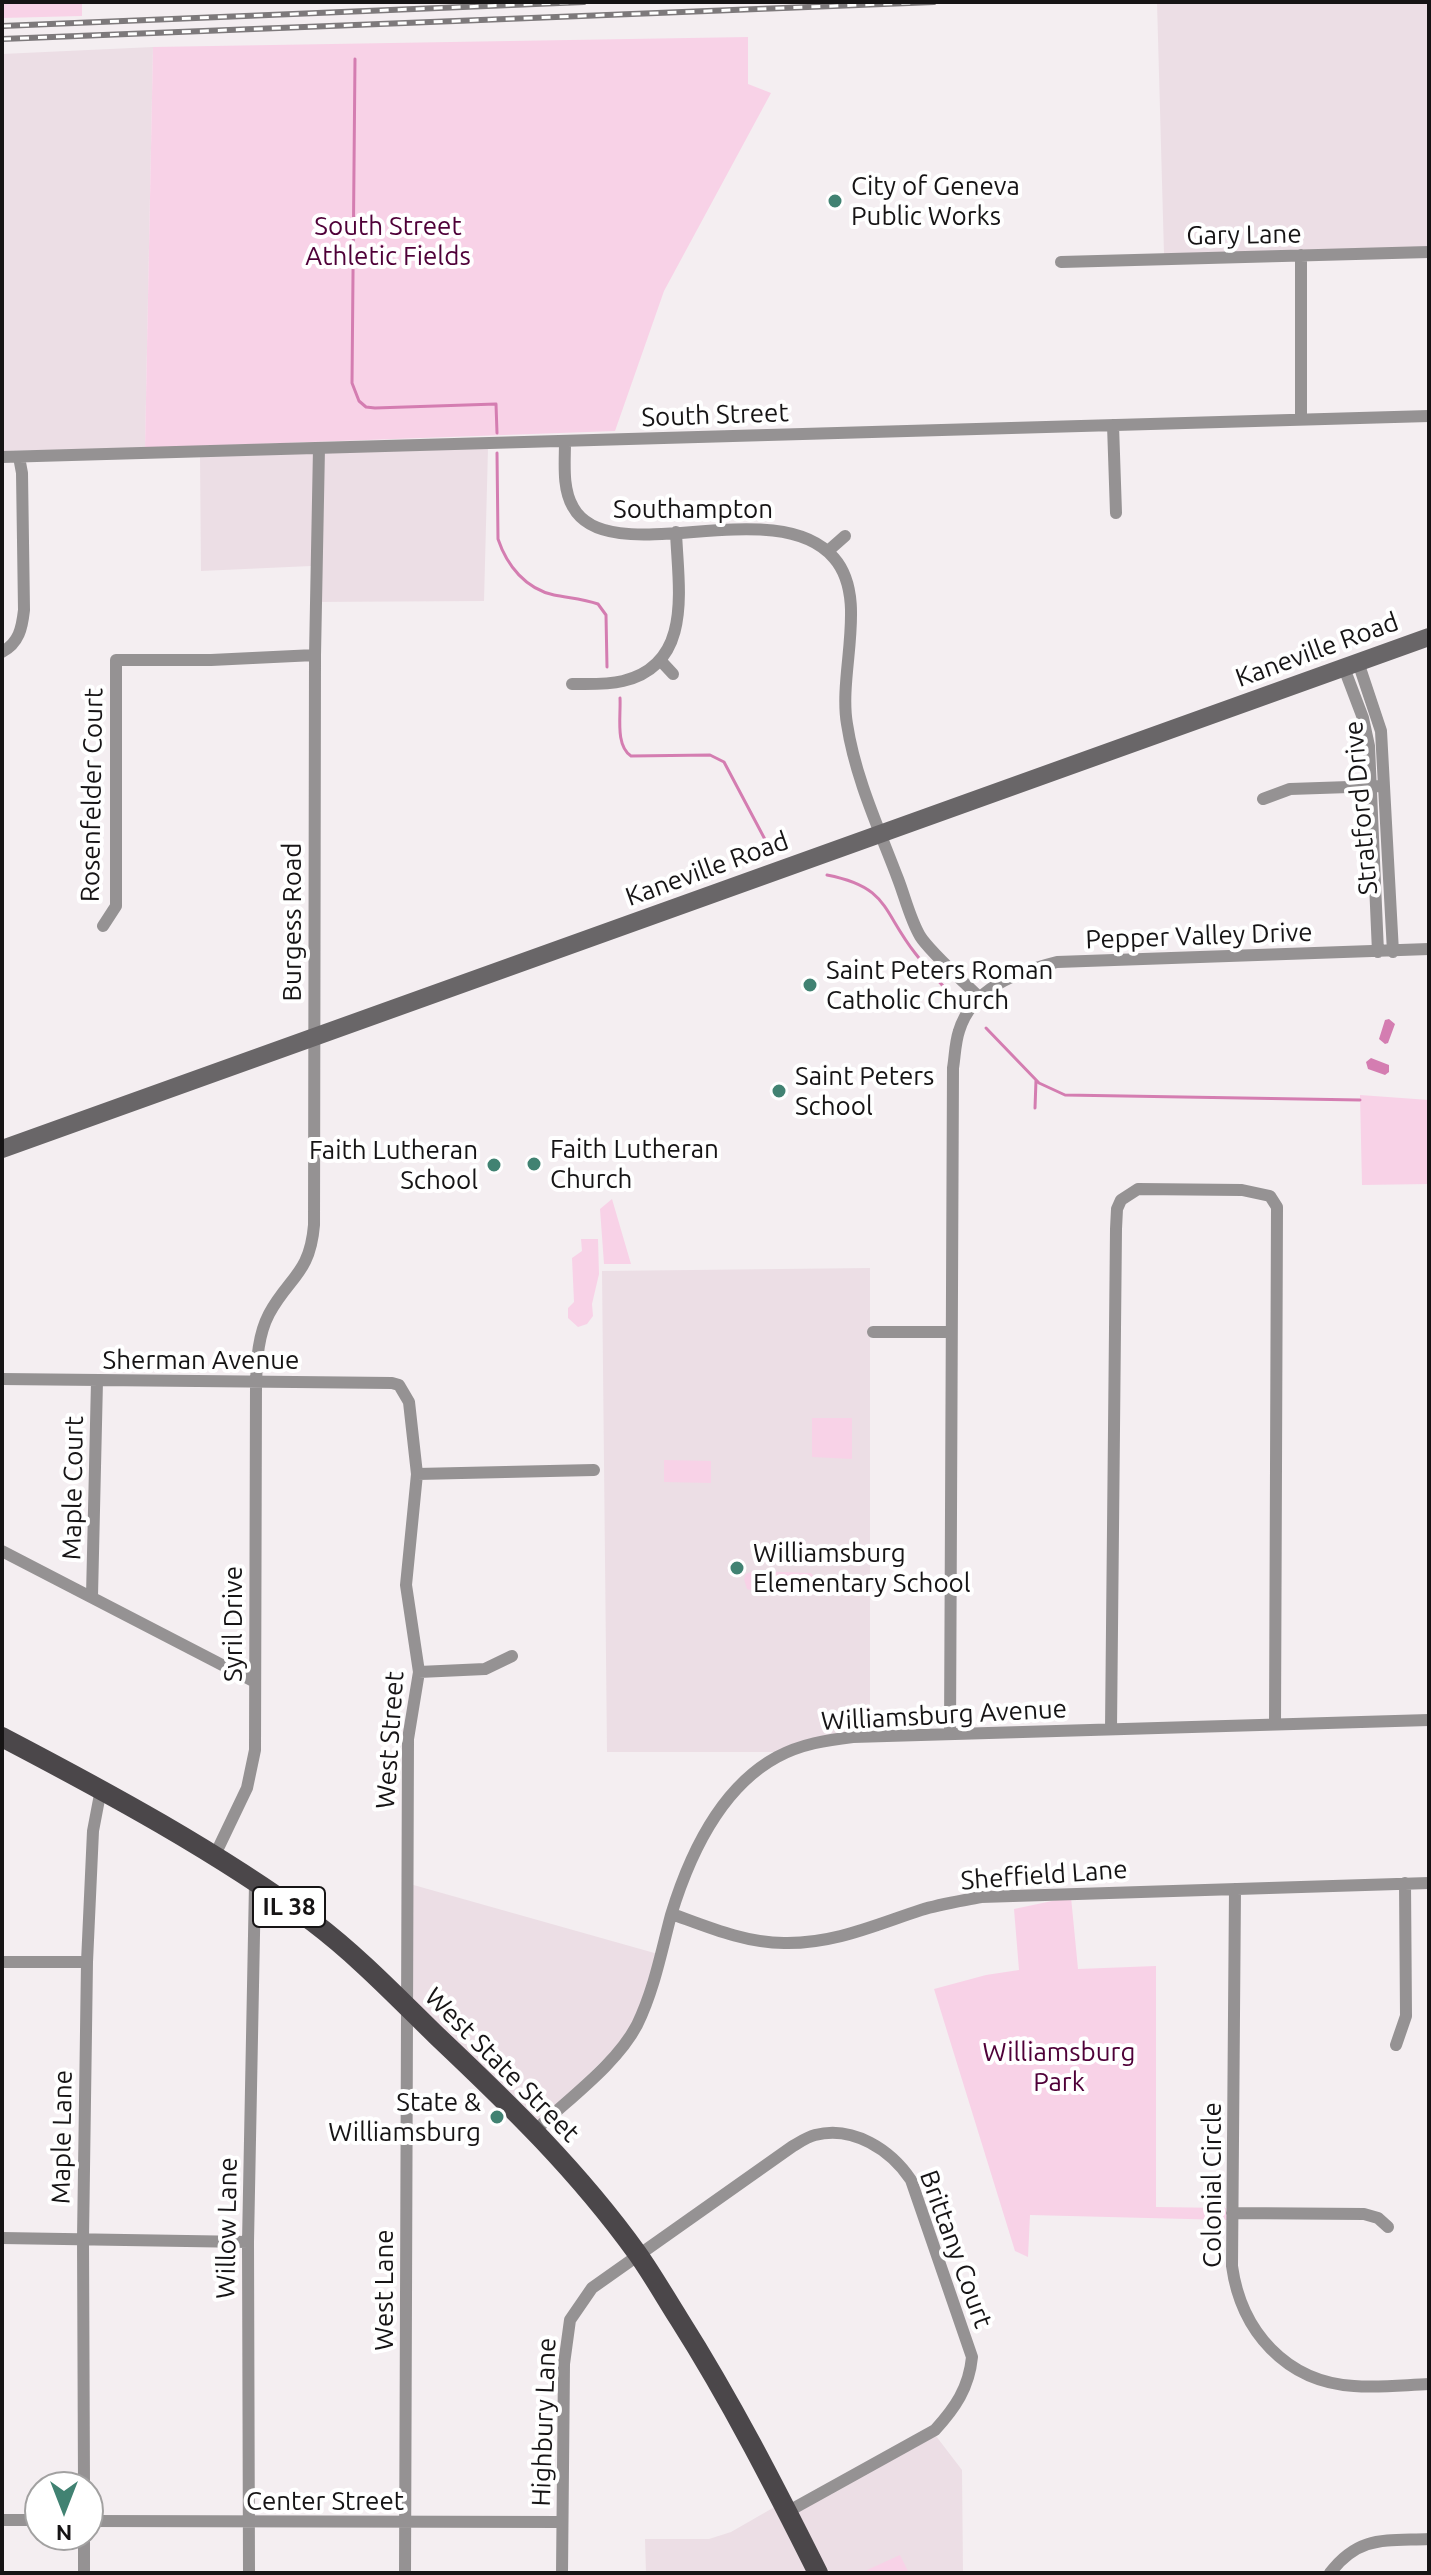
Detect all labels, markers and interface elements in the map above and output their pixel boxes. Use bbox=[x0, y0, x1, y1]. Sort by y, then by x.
place label: City of Geneva Public Works bbox=[851, 170, 1020, 232]
marker: City of Geneva Public Works bbox=[826, 192, 844, 210]
park label: South Street Athletic Fields bbox=[305, 210, 471, 272]
street label: Gary Lane bbox=[1186, 218, 1302, 252]
street label: South Street bbox=[641, 397, 789, 433]
street label: Southampton bbox=[613, 493, 773, 525]
street label: Kaneville Road bbox=[1231, 606, 1403, 694]
street label: Rosenfelder Court bbox=[75, 688, 109, 902]
street label: Stratford Drive bbox=[1338, 720, 1384, 896]
street label: Kaneville Road bbox=[621, 825, 793, 913]
street label: Burgess Road bbox=[276, 843, 308, 1001]
street label: Pepper Valley Drive bbox=[1085, 916, 1313, 956]
place label: Saint Peters Roman Catholic Church bbox=[826, 954, 1053, 1016]
marker: Saint Peters Roman Catholic Church bbox=[801, 976, 819, 994]
place label: Saint Peters School bbox=[795, 1060, 934, 1122]
marker: Saint Peters School bbox=[770, 1082, 788, 1100]
place label: Faith Lutheran Church bbox=[550, 1133, 719, 1194]
place label: Faith Lutheran School bbox=[309, 1134, 478, 1196]
marker: Faith Lutheran Church bbox=[525, 1155, 543, 1173]
marker: Faith Lutheran School bbox=[485, 1156, 503, 1174]
street label: Sherman Avenue bbox=[103, 1344, 299, 1376]
street label: Maple Court bbox=[56, 1416, 90, 1560]
place label: Williamsburg Elementary School bbox=[753, 1537, 971, 1598]
marker: Williamsburg Elementary School bbox=[728, 1559, 746, 1577]
street label: Syril Drive bbox=[217, 1566, 249, 1682]
street label: West Street bbox=[370, 1670, 410, 1810]
street label: Williamsburg Avenue bbox=[820, 1693, 1068, 1737]
street label: Sheffield Lane bbox=[960, 1854, 1128, 1896]
road number: IL 38 bbox=[253, 1887, 325, 1927]
street label: West State Street bbox=[418, 1981, 586, 2149]
park label: Williamsburg Park bbox=[983, 2036, 1135, 2098]
street label: Maple Lane bbox=[45, 2070, 79, 2204]
place label: State & Williamsburg bbox=[328, 2086, 481, 2148]
street label: Colonial Circle bbox=[1196, 2102, 1228, 2268]
marker: State & Williamsburg bbox=[488, 2108, 506, 2126]
street label: Willow Lane bbox=[210, 2157, 244, 2299]
street label: Brittany Court bbox=[913, 2166, 999, 2332]
street label: West Lane bbox=[368, 2229, 400, 2351]
street label: Highbury Lane bbox=[525, 2337, 563, 2507]
north arrow bbox=[24, 2471, 104, 2551]
street label: Center Street bbox=[246, 2485, 404, 2517]
text: N bbox=[56, 2521, 72, 2546]

